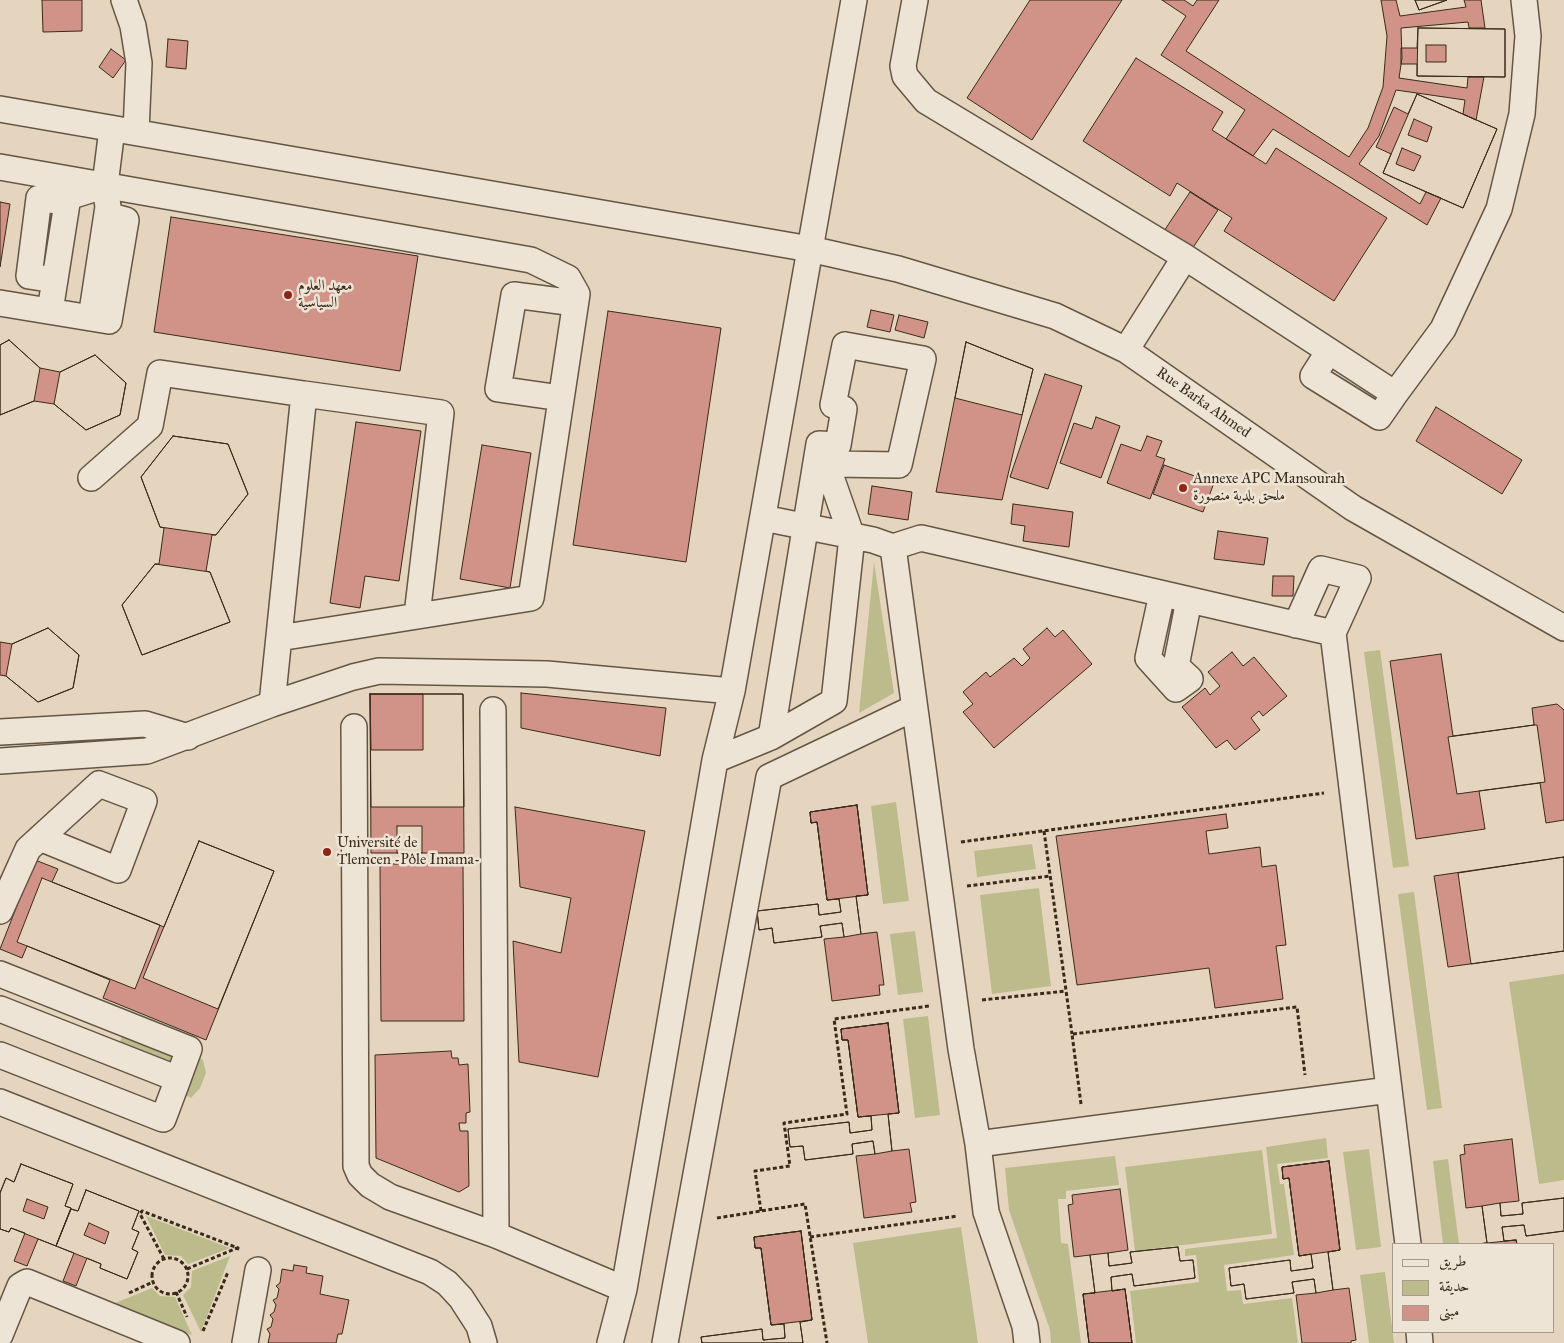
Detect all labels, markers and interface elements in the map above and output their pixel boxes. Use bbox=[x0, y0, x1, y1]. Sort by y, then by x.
place label: معهد العلوم السياسية bbox=[298, 277, 352, 312]
marker: معهد العلوم السياسية bbox=[282, 289, 294, 301]
street label: Rue Barka Ahmed bbox=[1152, 364, 1254, 442]
place label: Annexe APC Mansourah ملحق بلدية منصورة bbox=[1193, 470, 1345, 505]
marker: Annexe APC Mansourah ملحق بلدية منصورة bbox=[1177, 482, 1189, 494]
place label: Université de Tlemcen -Pôle Imama- bbox=[337, 834, 480, 869]
marker: Université de Tlemcen -Pôle Imama- bbox=[321, 846, 333, 858]
legend bbox=[1392, 1243, 1554, 1333]
text: طريق bbox=[1439, 1252, 1466, 1270]
text: حديقة bbox=[1439, 1277, 1469, 1295]
text: مبنى bbox=[1439, 1302, 1459, 1320]

